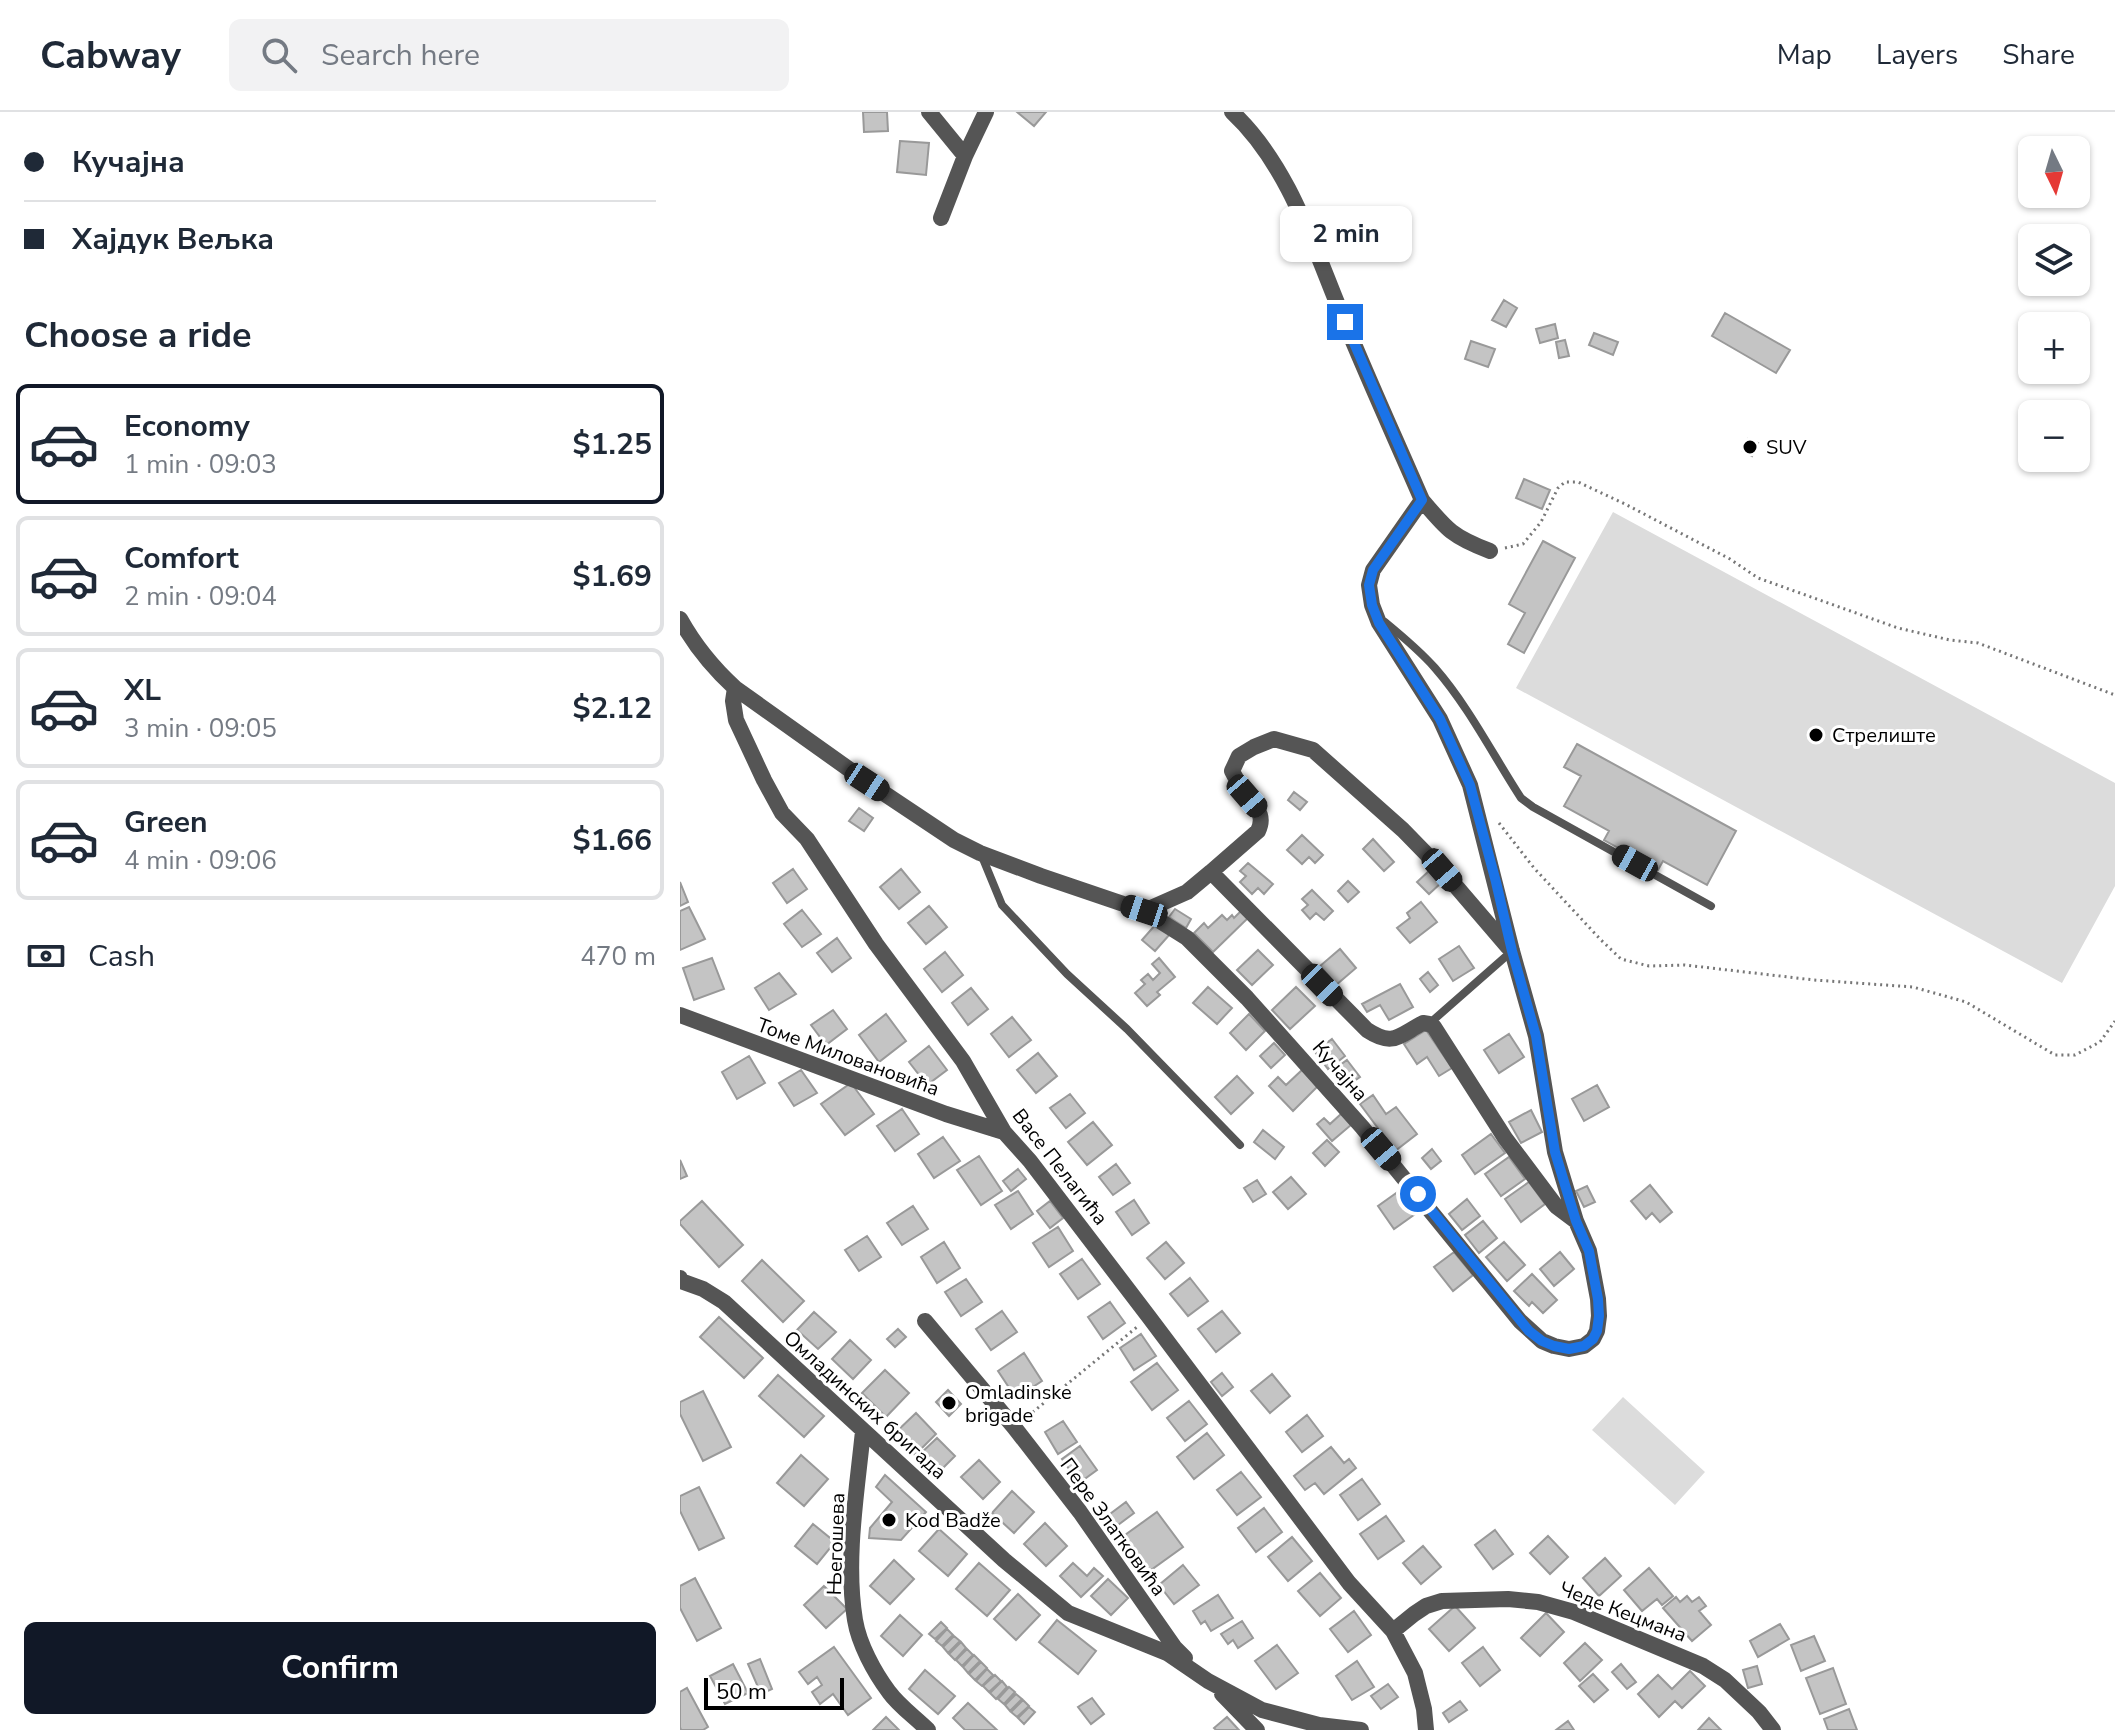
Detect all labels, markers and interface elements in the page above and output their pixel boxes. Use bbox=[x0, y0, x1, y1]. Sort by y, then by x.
search box bbox=[229, 19, 789, 91]
text: Cabway bbox=[40, 30, 181, 81]
icon: search bbox=[257, 33, 301, 77]
text: Search here bbox=[321, 35, 480, 76]
text: Map bbox=[1777, 36, 1832, 74]
text: Layers bbox=[1876, 36, 1958, 74]
text: Share bbox=[2002, 36, 2075, 74]
north arrow bbox=[2018, 136, 2090, 208]
map controls bbox=[2018, 136, 2090, 472]
text: Кучајна bbox=[72, 142, 185, 183]
callout: 2 min bbox=[1279, 206, 1411, 262]
text: 2 min bbox=[1312, 216, 1380, 251]
text: Хајдук Вељка bbox=[72, 219, 274, 260]
button: layers bbox=[2018, 224, 2090, 296]
route end bbox=[1327, 304, 1363, 340]
text: Choose a ride bbox=[24, 311, 252, 360]
button: + bbox=[2018, 312, 2090, 384]
button: − bbox=[2018, 400, 2090, 472]
text: Economy bbox=[124, 406, 250, 447]
icon: car bbox=[28, 408, 100, 480]
text: $1.25 bbox=[573, 424, 652, 465]
place label: SUV bbox=[1766, 434, 1807, 461]
marker: SUV bbox=[1741, 438, 1759, 456]
text: 1 min · 09:03 bbox=[124, 447, 277, 482]
text: Comfort bbox=[124, 538, 239, 579]
icon: car bbox=[28, 540, 100, 612]
text: $1.69 bbox=[573, 556, 652, 597]
text: 2 min · 09:04 bbox=[124, 579, 277, 614]
text: XL bbox=[124, 670, 161, 711]
icon: car bbox=[28, 672, 100, 744]
text: $2.12 bbox=[573, 688, 652, 729]
text: 3 min · 09:05 bbox=[124, 711, 277, 746]
place label: Стрелиште bbox=[1832, 722, 1936, 749]
marker: Стрелиште bbox=[1807, 726, 1825, 744]
car bbox=[840, 759, 894, 805]
car bbox=[1222, 770, 1272, 822]
text: Green bbox=[124, 802, 208, 843]
icon: car bbox=[28, 804, 100, 876]
text: $1.66 bbox=[573, 820, 652, 861]
car bbox=[1608, 841, 1662, 885]
text: 4 min · 09:06 bbox=[124, 843, 277, 878]
car bbox=[1417, 844, 1467, 896]
car bbox=[1117, 892, 1171, 930]
icon: cash bbox=[24, 934, 68, 978]
text: Cash bbox=[88, 936, 155, 977]
text: 470 m bbox=[580, 939, 656, 974]
car bbox=[1297, 959, 1347, 1011]
street label: Томе Миловановића bbox=[753, 1011, 943, 1103]
street label: Кучајна bbox=[1306, 1035, 1374, 1107]
street label: Васе Пелагића bbox=[1006, 1103, 1114, 1231]
car bbox=[1356, 1123, 1406, 1175]
route start bbox=[1400, 1176, 1436, 1212]
street label: Омладинских бригада bbox=[778, 1325, 952, 1485]
place label: Omladinske brigade bbox=[965, 1379, 1072, 1429]
marker: Omladinske brigade bbox=[940, 1394, 958, 1412]
street label: Пере Златковића bbox=[1054, 1453, 1172, 1601]
street label: Његошева bbox=[821, 1492, 851, 1596]
place label: Kod Badže bbox=[905, 1507, 1001, 1534]
marker: Kod Badže bbox=[880, 1511, 898, 1529]
street label: Чеде Кецмана bbox=[1556, 1575, 1690, 1649]
button: Confirm bbox=[24, 1622, 656, 1714]
scale bar bbox=[704, 1674, 844, 1710]
text: 50 m bbox=[716, 1677, 767, 1707]

